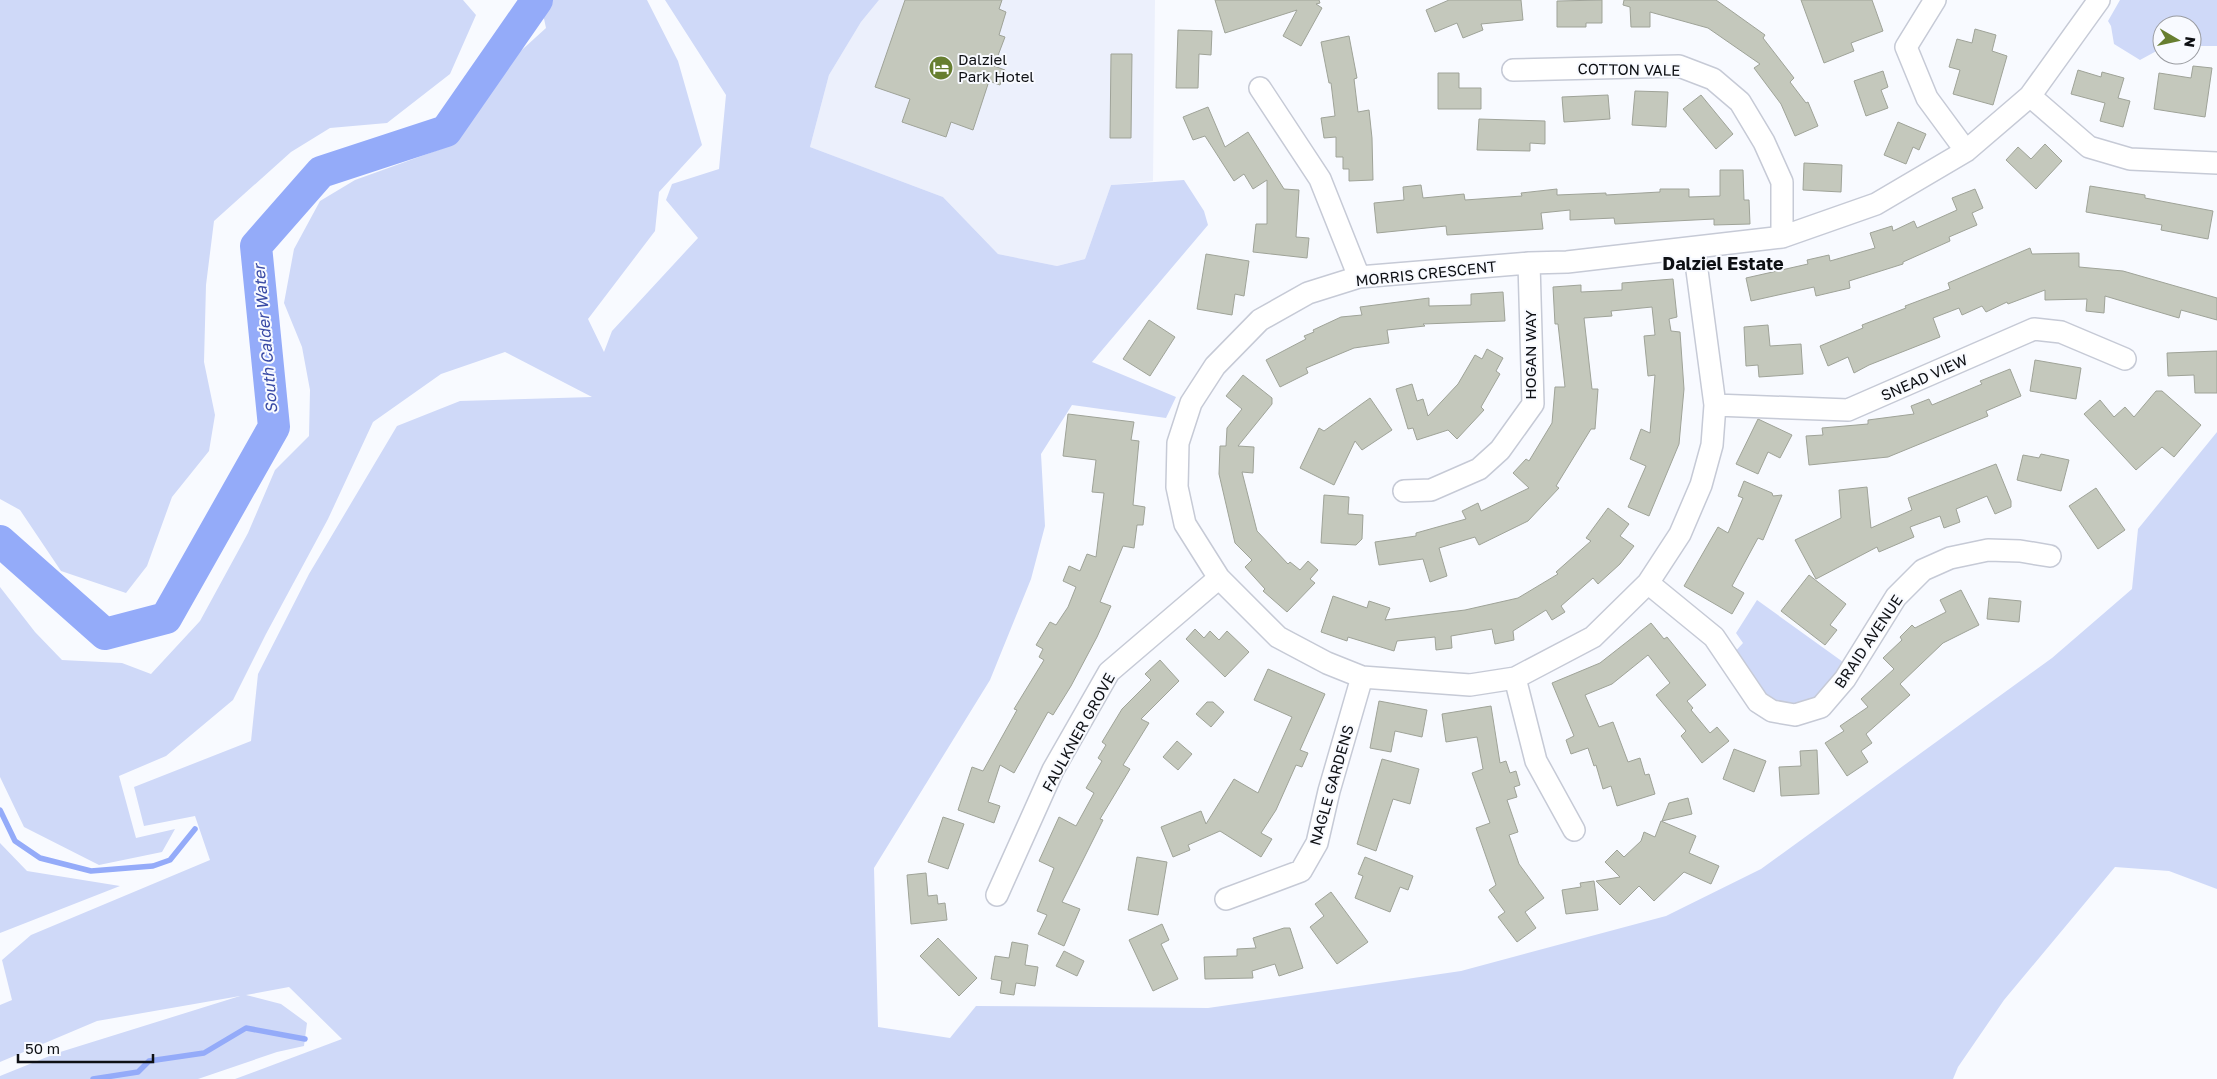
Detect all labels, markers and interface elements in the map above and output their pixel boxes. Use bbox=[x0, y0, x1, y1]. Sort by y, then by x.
north arrow bbox=[2152, 15, 2202, 65]
text: N bbox=[2181, 36, 2200, 49]
place label: Dalziel Park Hotel bbox=[958, 50, 1034, 85]
hotel icon: Dalziel Park Hotel bbox=[928, 55, 954, 81]
street label: COTTON VALE bbox=[1578, 59, 1680, 79]
district label: Dalziel Estate bbox=[1662, 252, 1784, 274]
street label: MORRIS CRESCENT bbox=[1355, 257, 1497, 289]
water label: South Calder Water bbox=[248, 261, 281, 414]
street label: HOGAN WAY bbox=[1521, 310, 1539, 400]
street label: SNEAD VIEW bbox=[1878, 350, 1970, 404]
street label: BRAID AVENUE bbox=[1830, 591, 1906, 691]
street label: FAULKNER GROVE bbox=[1038, 670, 1118, 794]
street label: NAGLE GARDENS bbox=[1305, 723, 1357, 847]
scale bar bbox=[18, 1032, 152, 1064]
text: 50 m bbox=[25, 1039, 60, 1057]

